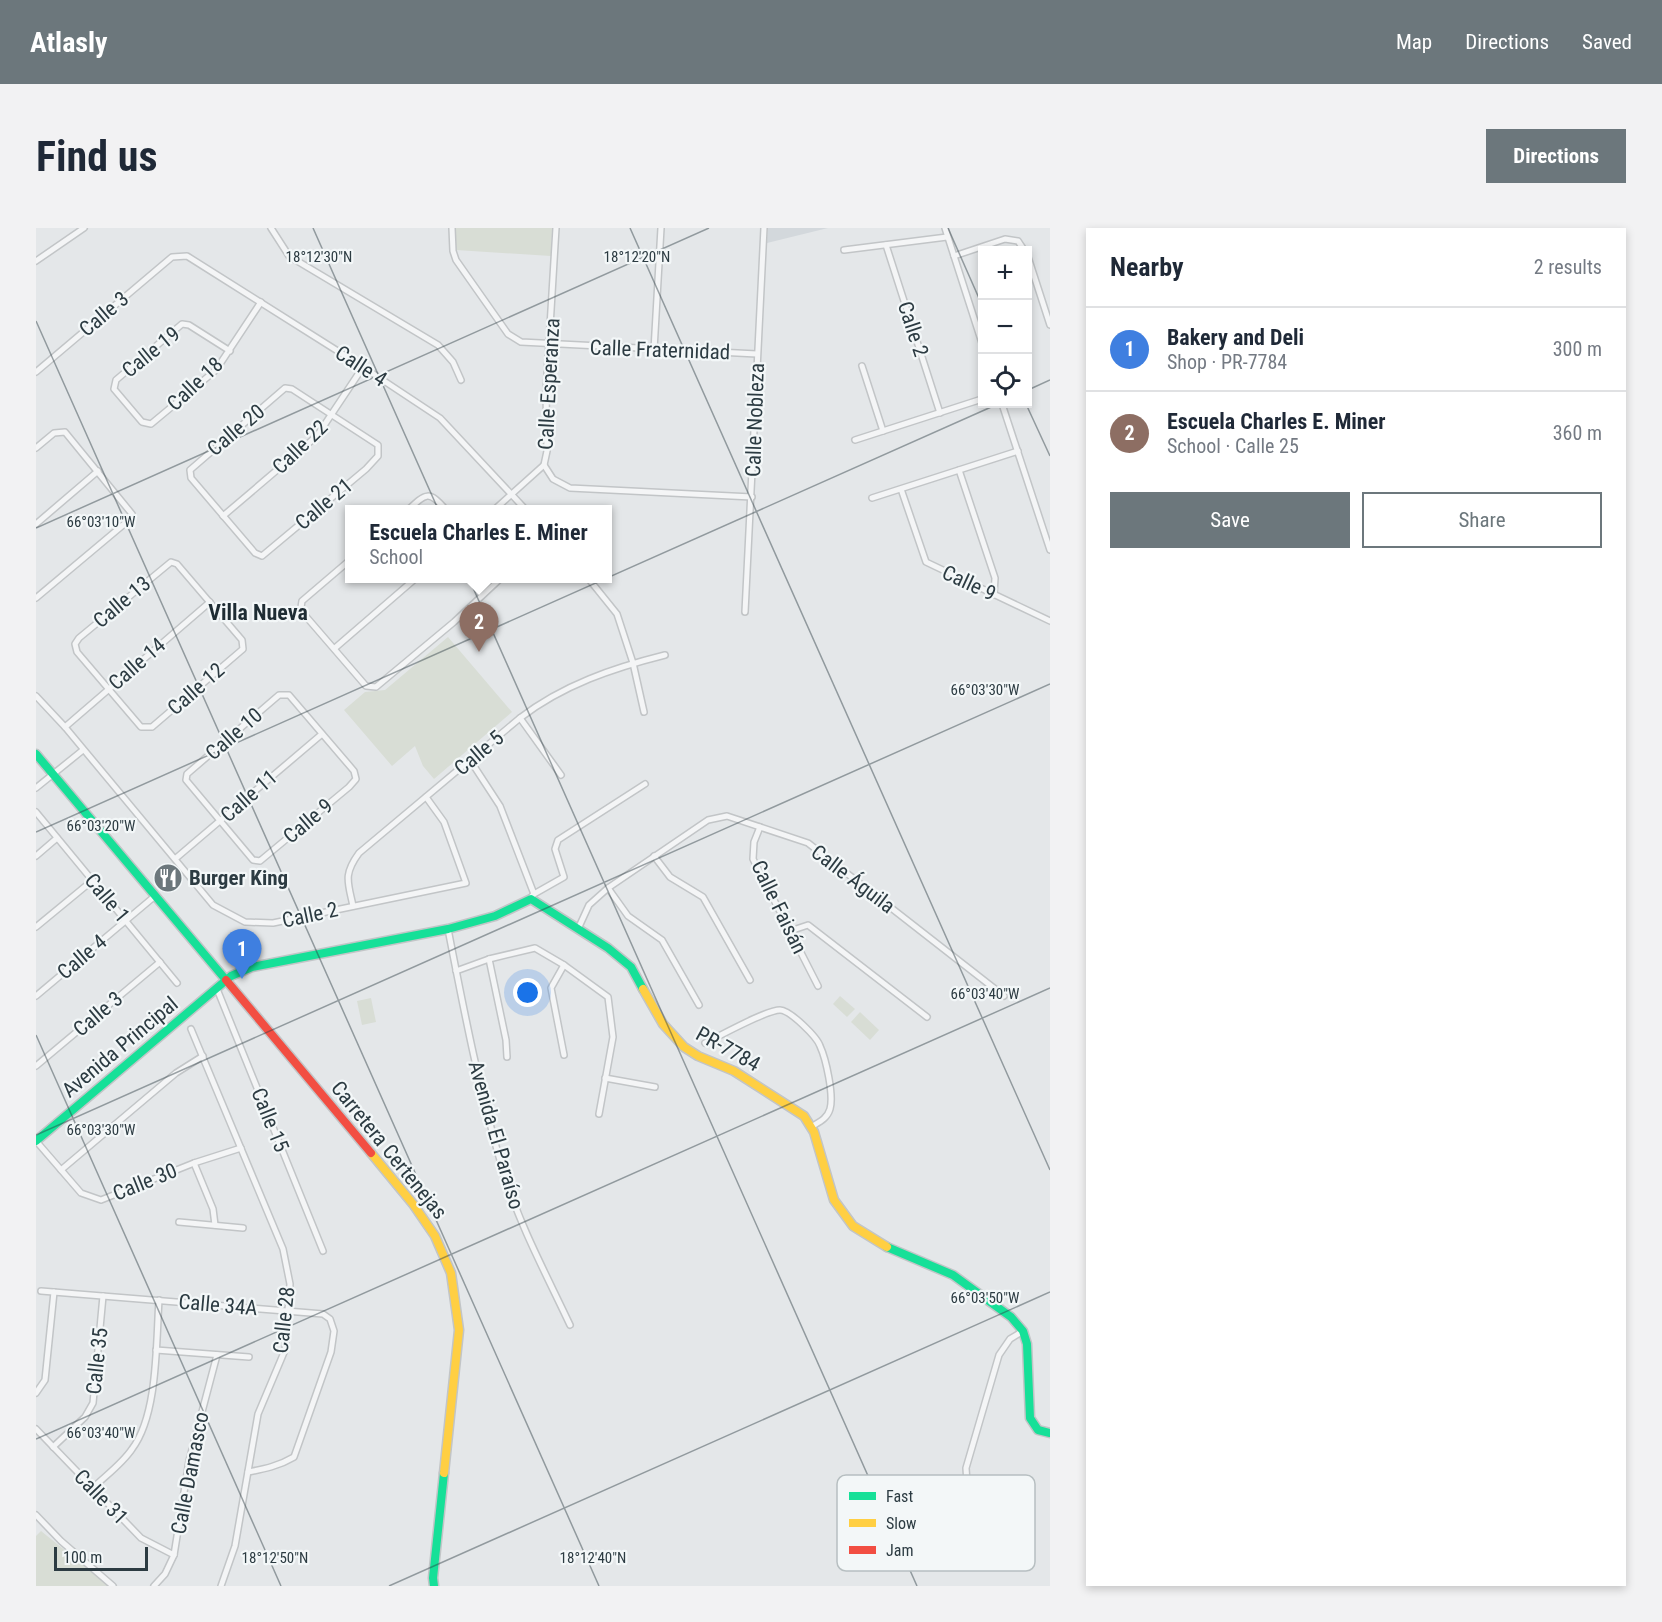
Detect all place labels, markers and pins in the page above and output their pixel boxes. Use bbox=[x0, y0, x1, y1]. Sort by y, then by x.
pin: 2 bbox=[460, 602, 498, 652]
restaurant icon: Burger King bbox=[152, 862, 184, 894]
place label: Burger King bbox=[189, 866, 288, 890]
pin: 1 bbox=[222, 930, 262, 979]

